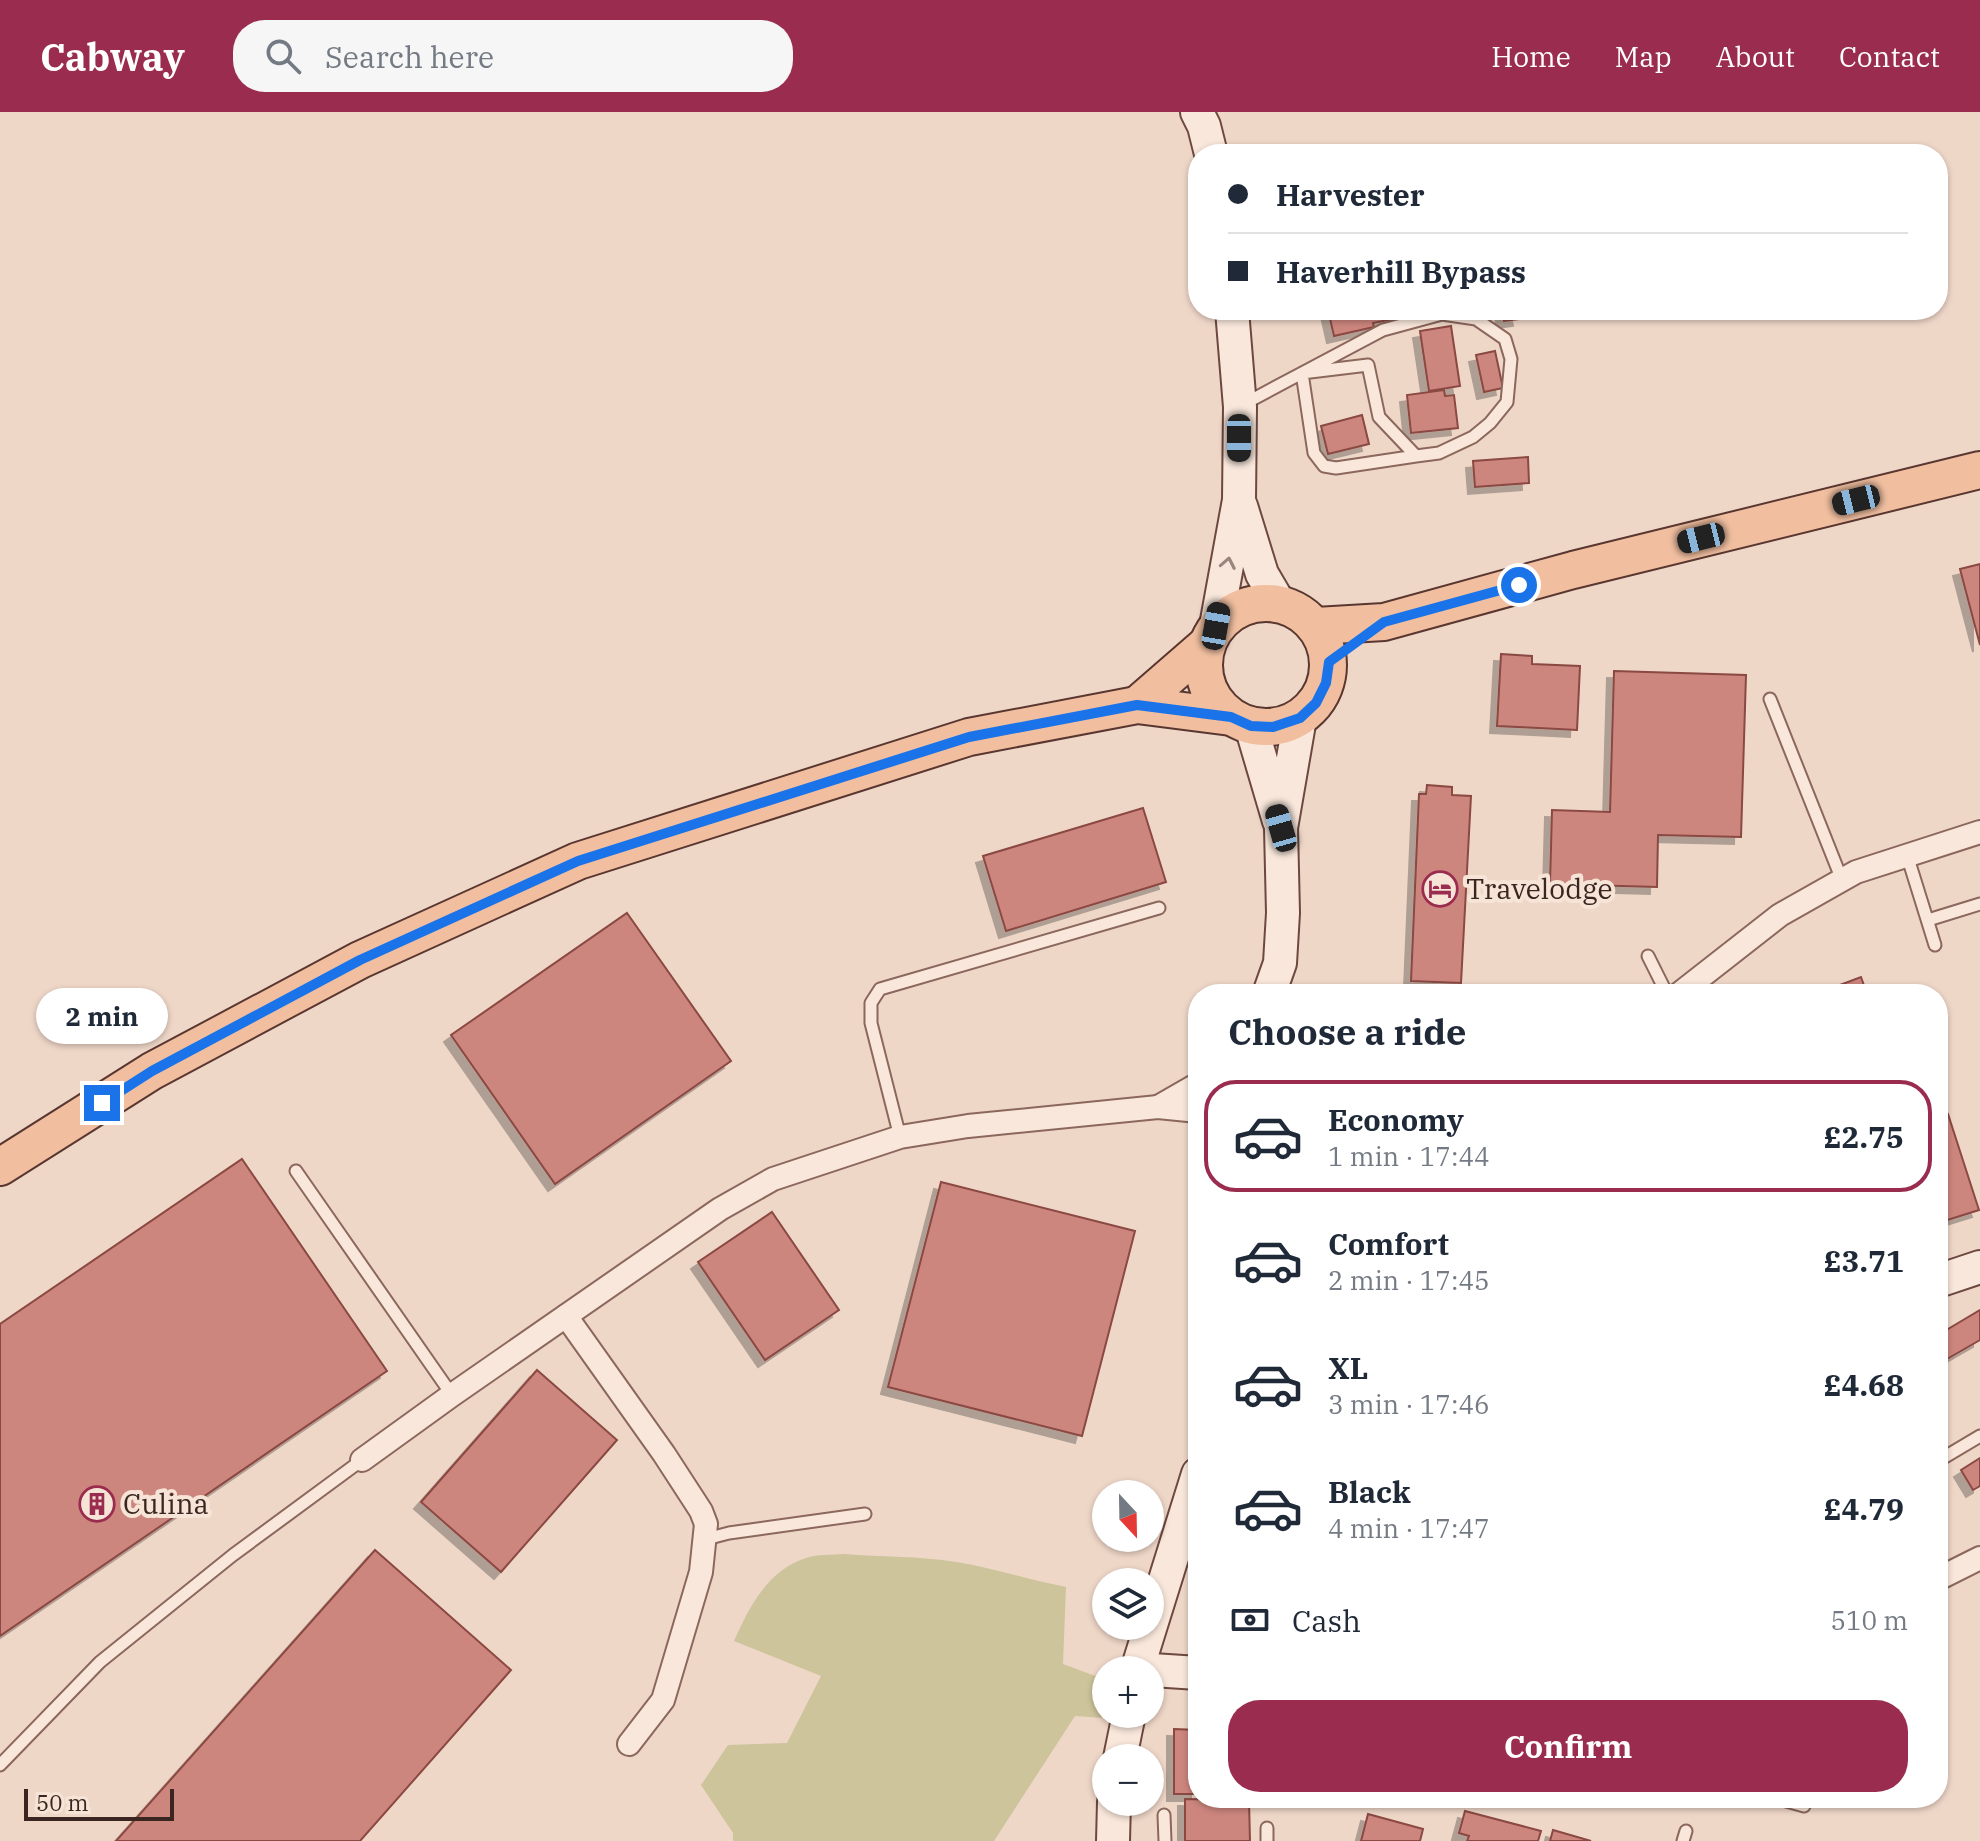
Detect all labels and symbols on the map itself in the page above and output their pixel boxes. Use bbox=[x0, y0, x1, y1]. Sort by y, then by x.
car bbox=[1227, 414, 1251, 462]
car bbox=[1830, 483, 1882, 517]
car bbox=[1675, 521, 1727, 555]
one-way arrow bbox=[1218, 556, 1235, 569]
route start bbox=[1501, 567, 1537, 603]
car bbox=[1200, 600, 1232, 652]
car bbox=[1263, 802, 1299, 854]
hotel icon: Travelodge bbox=[1421, 870, 1459, 908]
place label: Travelodge bbox=[1466, 870, 1612, 907]
callout: 2 min bbox=[36, 987, 168, 1043]
route end bbox=[84, 1085, 120, 1121]
north arrow bbox=[1092, 1480, 1164, 1552]
building icon: Culina bbox=[78, 1485, 116, 1523]
place label: Culina bbox=[123, 1485, 209, 1522]
scale bar bbox=[24, 1785, 174, 1821]

